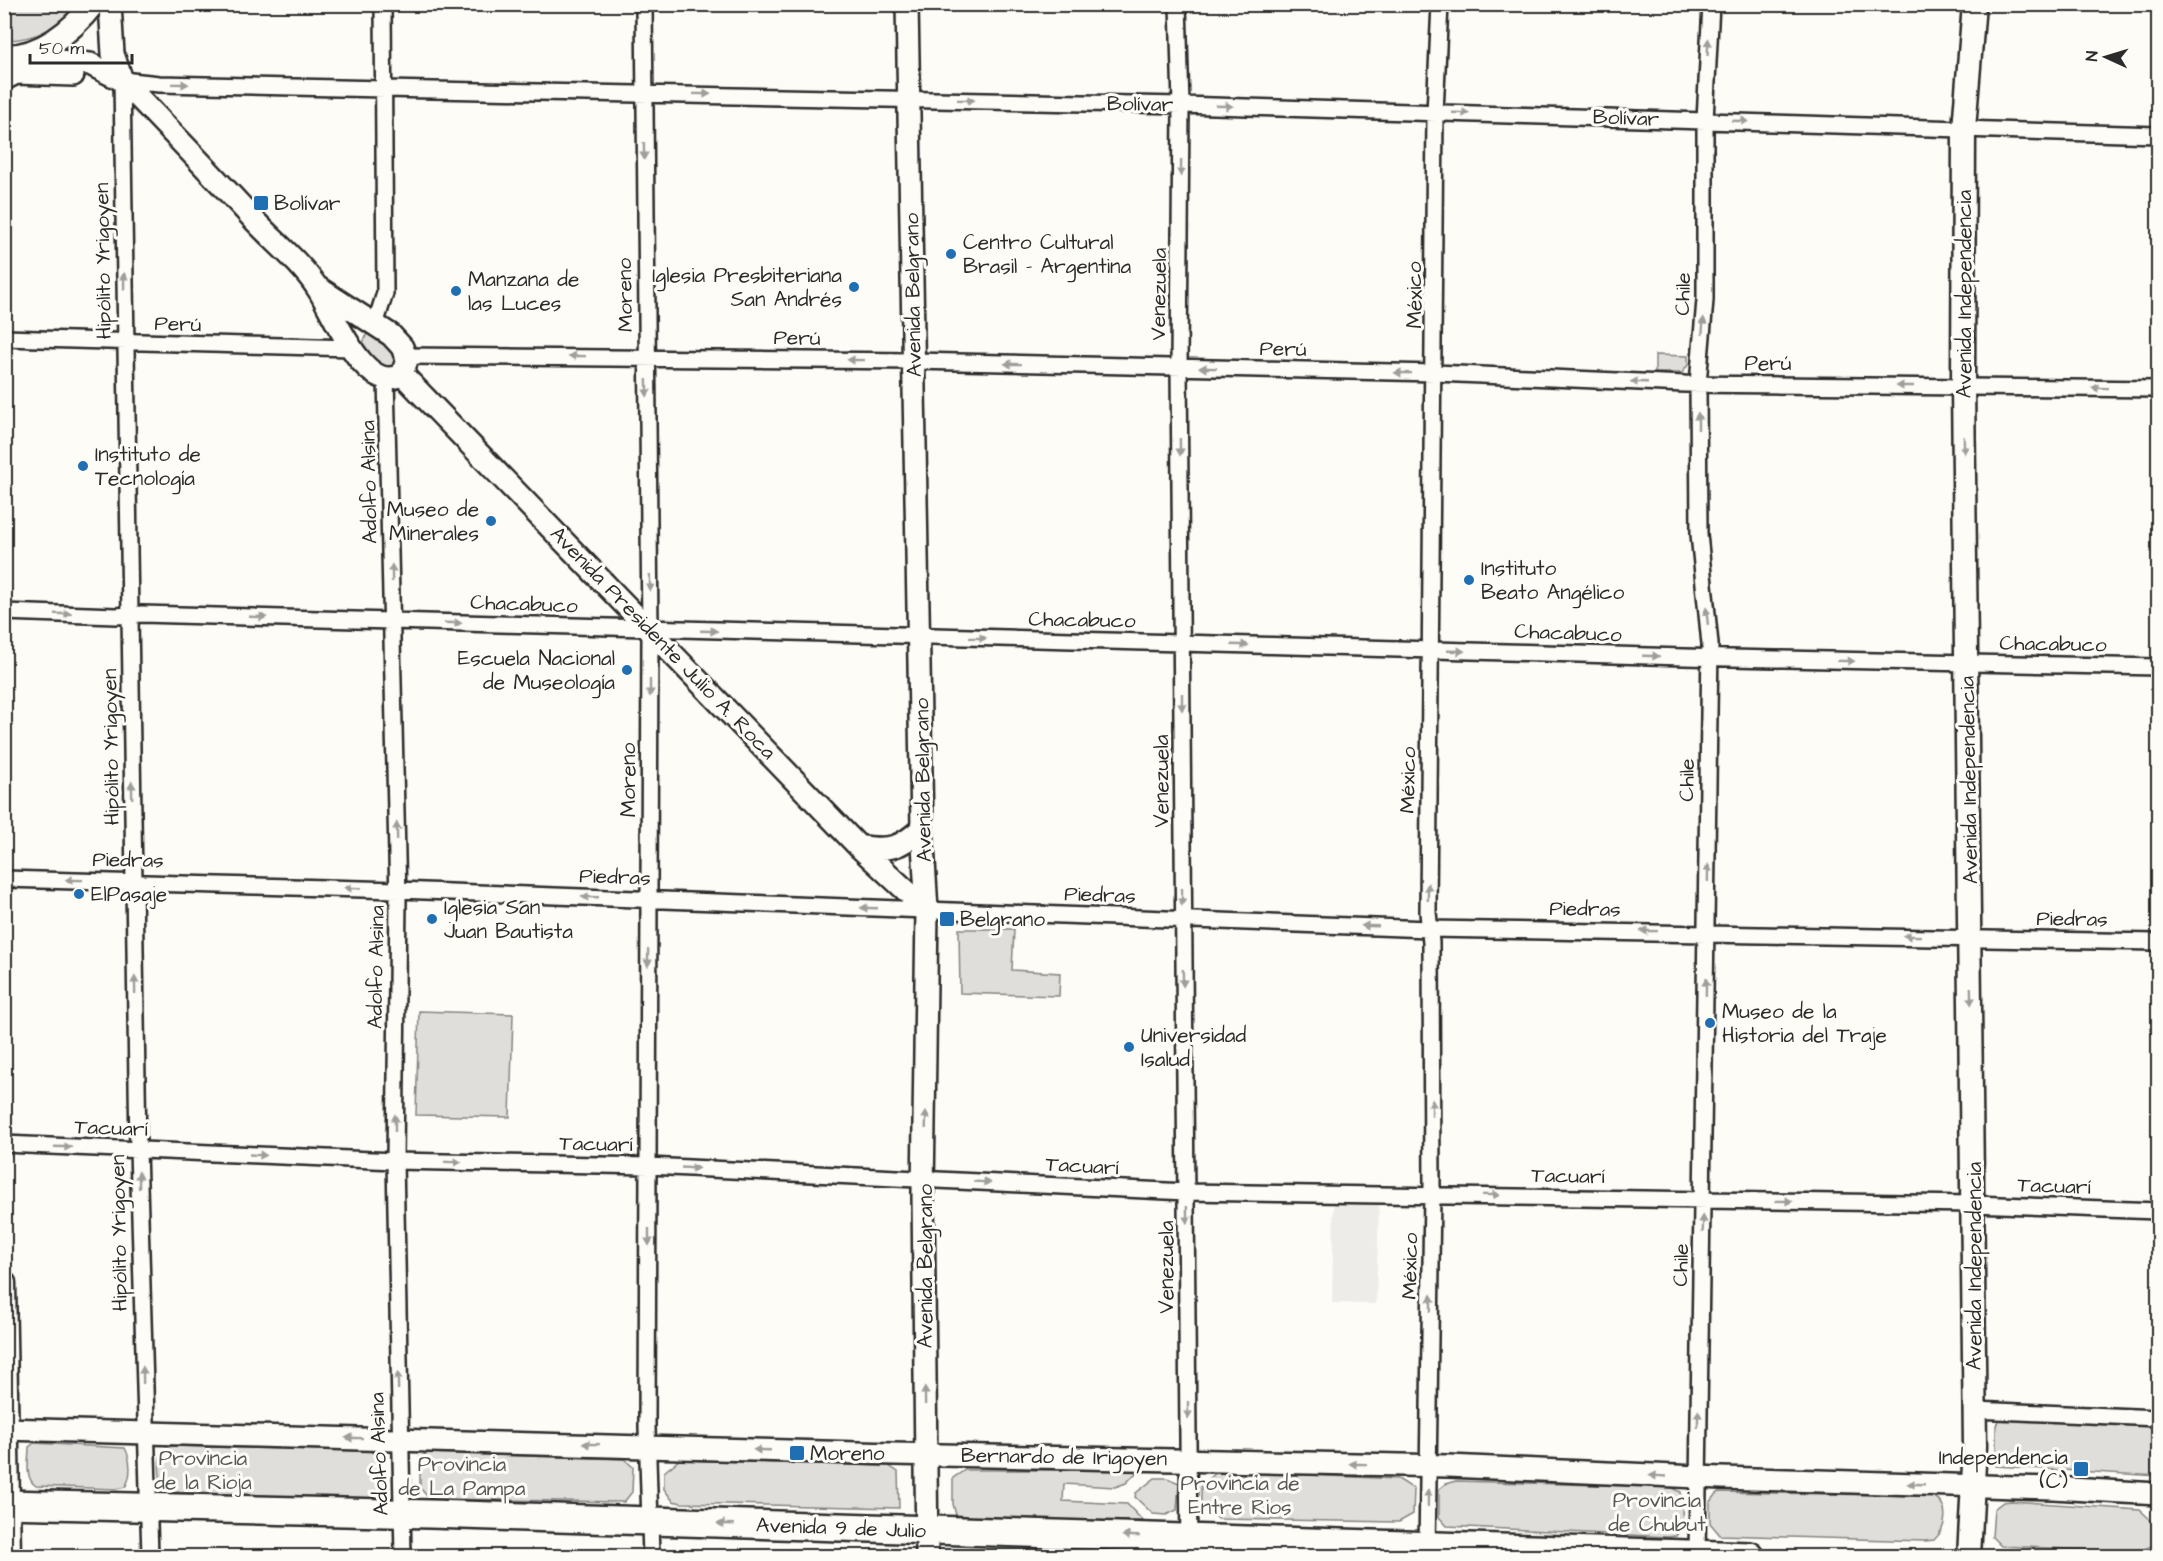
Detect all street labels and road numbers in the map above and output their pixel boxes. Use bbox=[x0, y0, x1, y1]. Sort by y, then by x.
street label: Bolívar bbox=[1107, 89, 1174, 119]
street label: Bolívar bbox=[1592, 102, 1660, 134]
street label: Hipólito Yrigoyen bbox=[87, 182, 121, 340]
street label: Avenida Independencia bbox=[1950, 190, 1980, 398]
street label: Avenida Belgrano bbox=[897, 212, 931, 377]
street label: Venezuela bbox=[1144, 247, 1174, 341]
street label: Moreno bbox=[610, 257, 640, 332]
street label: México bbox=[1400, 261, 1429, 328]
street label: Chile bbox=[1668, 272, 1698, 316]
street label: Perú bbox=[154, 309, 202, 339]
street label: Perú bbox=[773, 323, 821, 353]
street label: Perú bbox=[1259, 334, 1307, 364]
street label: Perú bbox=[1744, 349, 1792, 378]
street label: Adolfo Alsina bbox=[353, 420, 385, 544]
street label: Avenida Presidente Julio A. Roca bbox=[543, 520, 783, 766]
street label: Chacabuco bbox=[470, 588, 578, 620]
street label: Chacabuco bbox=[1028, 605, 1136, 635]
street label: Chacabuco bbox=[1514, 617, 1622, 649]
street label: Chacabuco bbox=[1999, 629, 2107, 659]
street label: Hipólito Yrigoyen bbox=[95, 668, 129, 826]
street label: Avenida Independencia bbox=[1953, 675, 1986, 884]
street label: Avenida Belgrano bbox=[907, 697, 941, 862]
street label: Venezuela bbox=[1147, 734, 1176, 827]
street label: Moreno bbox=[614, 743, 643, 817]
street label: México bbox=[1393, 746, 1423, 814]
street label: Chile bbox=[1672, 758, 1702, 802]
street label: Piedras bbox=[92, 845, 164, 875]
street label: Piedras bbox=[579, 861, 651, 893]
street label: Piedras bbox=[1064, 879, 1136, 911]
street label: Piedras bbox=[1549, 894, 1621, 924]
street label: Piedras bbox=[2036, 904, 2108, 934]
street label: Adolfo Alsina bbox=[360, 905, 392, 1029]
street label: Tacuarí bbox=[74, 1112, 149, 1144]
street label: Tacuarí bbox=[559, 1129, 634, 1159]
street label: Tacuarí bbox=[1045, 1150, 1120, 1182]
street label: Hipólito Yrigoyen bbox=[103, 1154, 137, 1312]
street label: Tacuarí bbox=[1531, 1161, 1606, 1191]
street label: Avenida Independencia bbox=[1960, 1162, 1990, 1370]
street label: Tacuarí bbox=[2017, 1170, 2092, 1202]
street label: Avenida Belgrano bbox=[911, 1184, 942, 1348]
street label: Venezuela bbox=[1152, 1220, 1181, 1313]
street label: México bbox=[1395, 1232, 1425, 1300]
street label: Chile bbox=[1666, 1243, 1696, 1287]
street label: Adolfo Alsina bbox=[362, 1391, 396, 1516]
street label: Bernardo de Irigoyen bbox=[961, 1441, 1167, 1475]
street label: Avenida 9 de Julio bbox=[755, 1511, 927, 1545]

